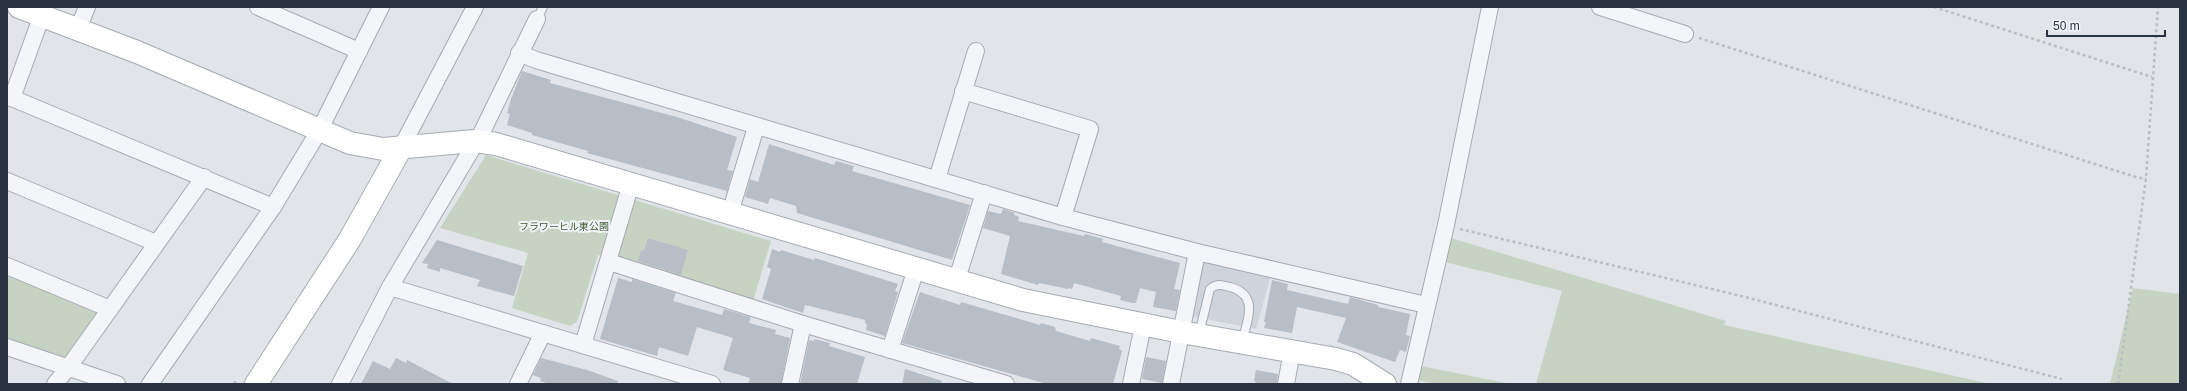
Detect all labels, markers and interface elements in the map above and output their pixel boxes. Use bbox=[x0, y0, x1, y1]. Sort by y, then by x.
scale bar bbox=[2047, 12, 2165, 38]
text: 50 m bbox=[2053, 19, 2080, 33]
park label: フラワーヒル東公園 bbox=[519, 221, 609, 232]

